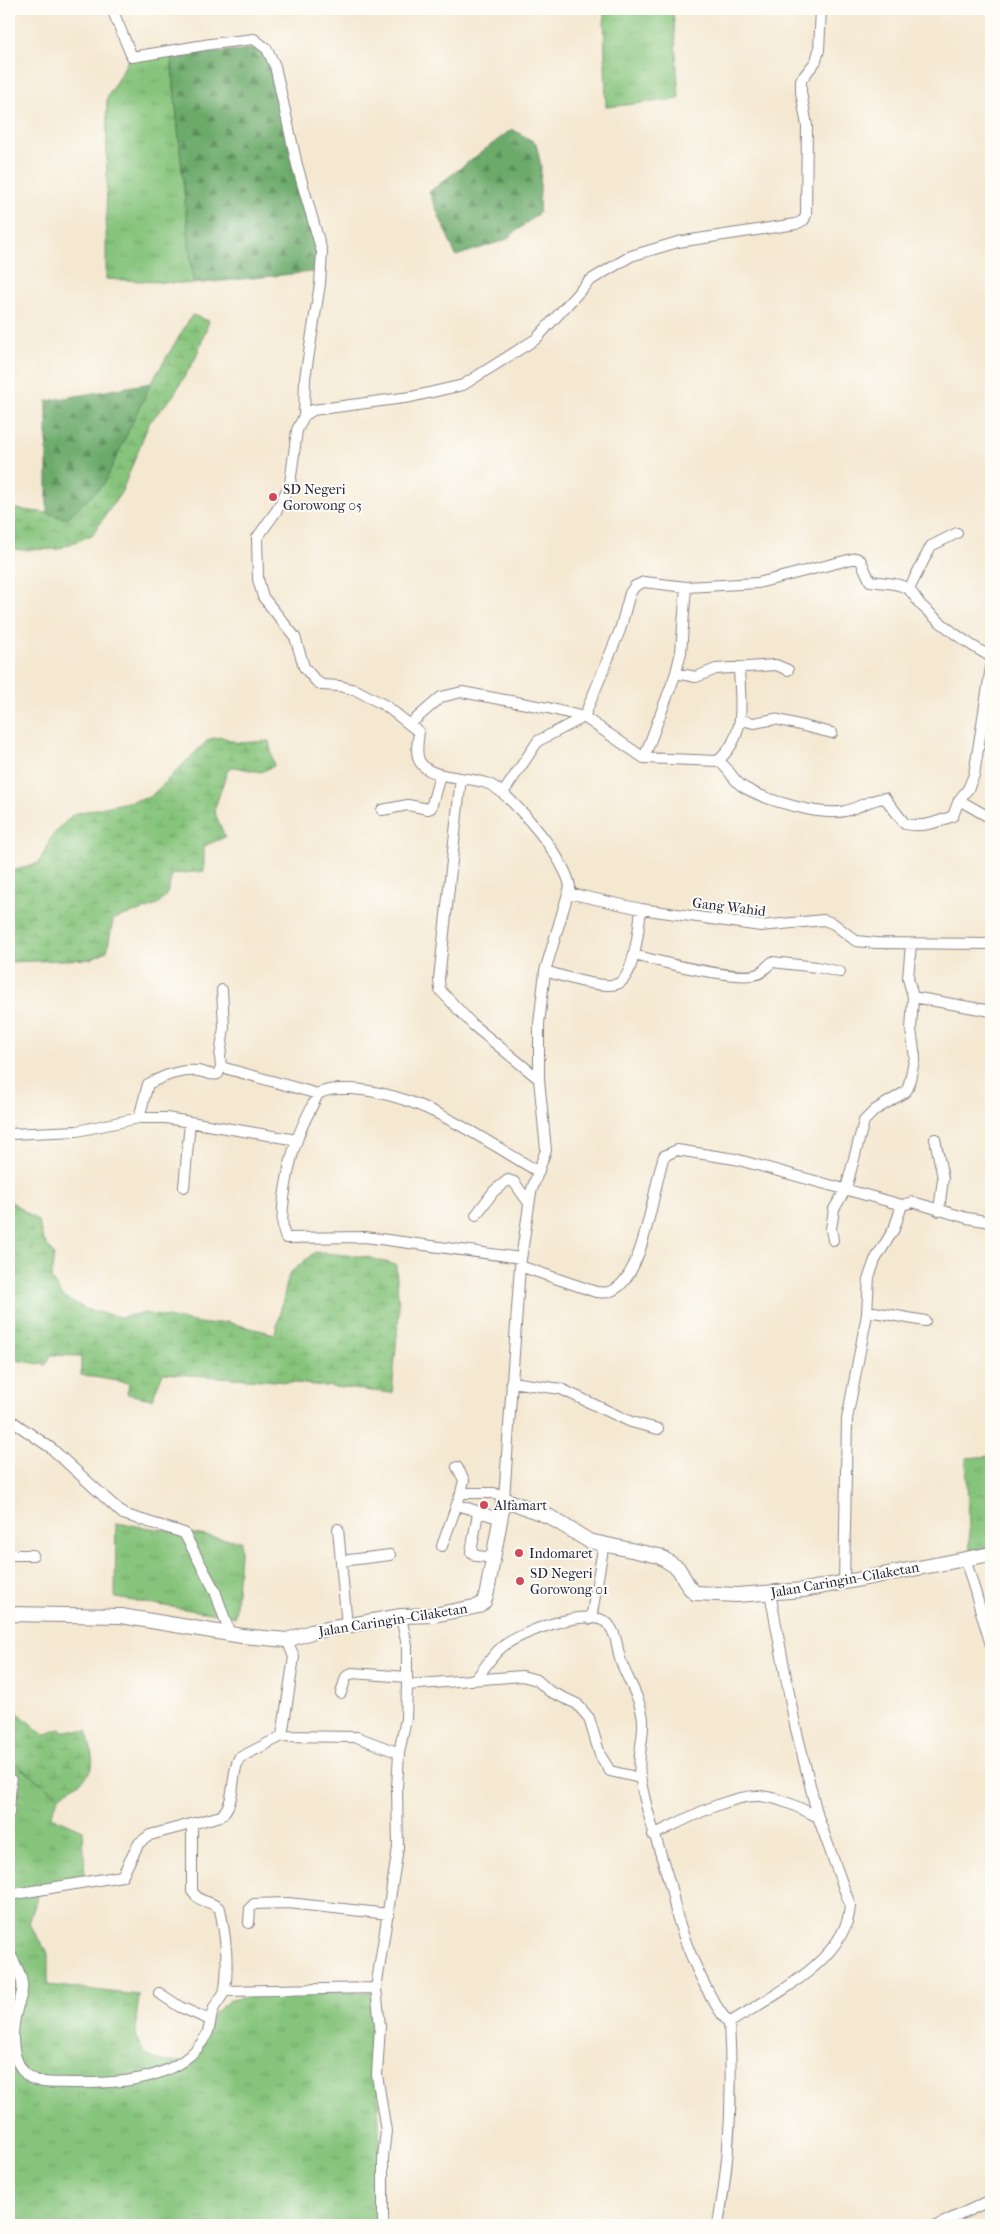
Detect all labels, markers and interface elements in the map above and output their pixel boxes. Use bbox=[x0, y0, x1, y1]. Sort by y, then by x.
place label: SD Negeri Gorowong 05 bbox=[283, 481, 362, 514]
marker: SD Negeri Gorowong 05 bbox=[267, 491, 279, 503]
street label: Gang Wahid bbox=[691, 894, 767, 920]
place label: Alfamart bbox=[493, 1497, 547, 1514]
marker: Alfamart bbox=[478, 1499, 490, 1511]
place label: Indomaret bbox=[529, 1545, 593, 1562]
marker: Indomaret bbox=[513, 1547, 525, 1559]
street label: Jalan Caringin–Cilaketan bbox=[769, 1559, 920, 1602]
place label: SD Negeri Gorowong 01 bbox=[530, 1565, 608, 1598]
marker: SD Negeri Gorowong 01 bbox=[514, 1575, 526, 1587]
street label: Jalan Caringin–Cilaketan bbox=[316, 1600, 469, 1640]

